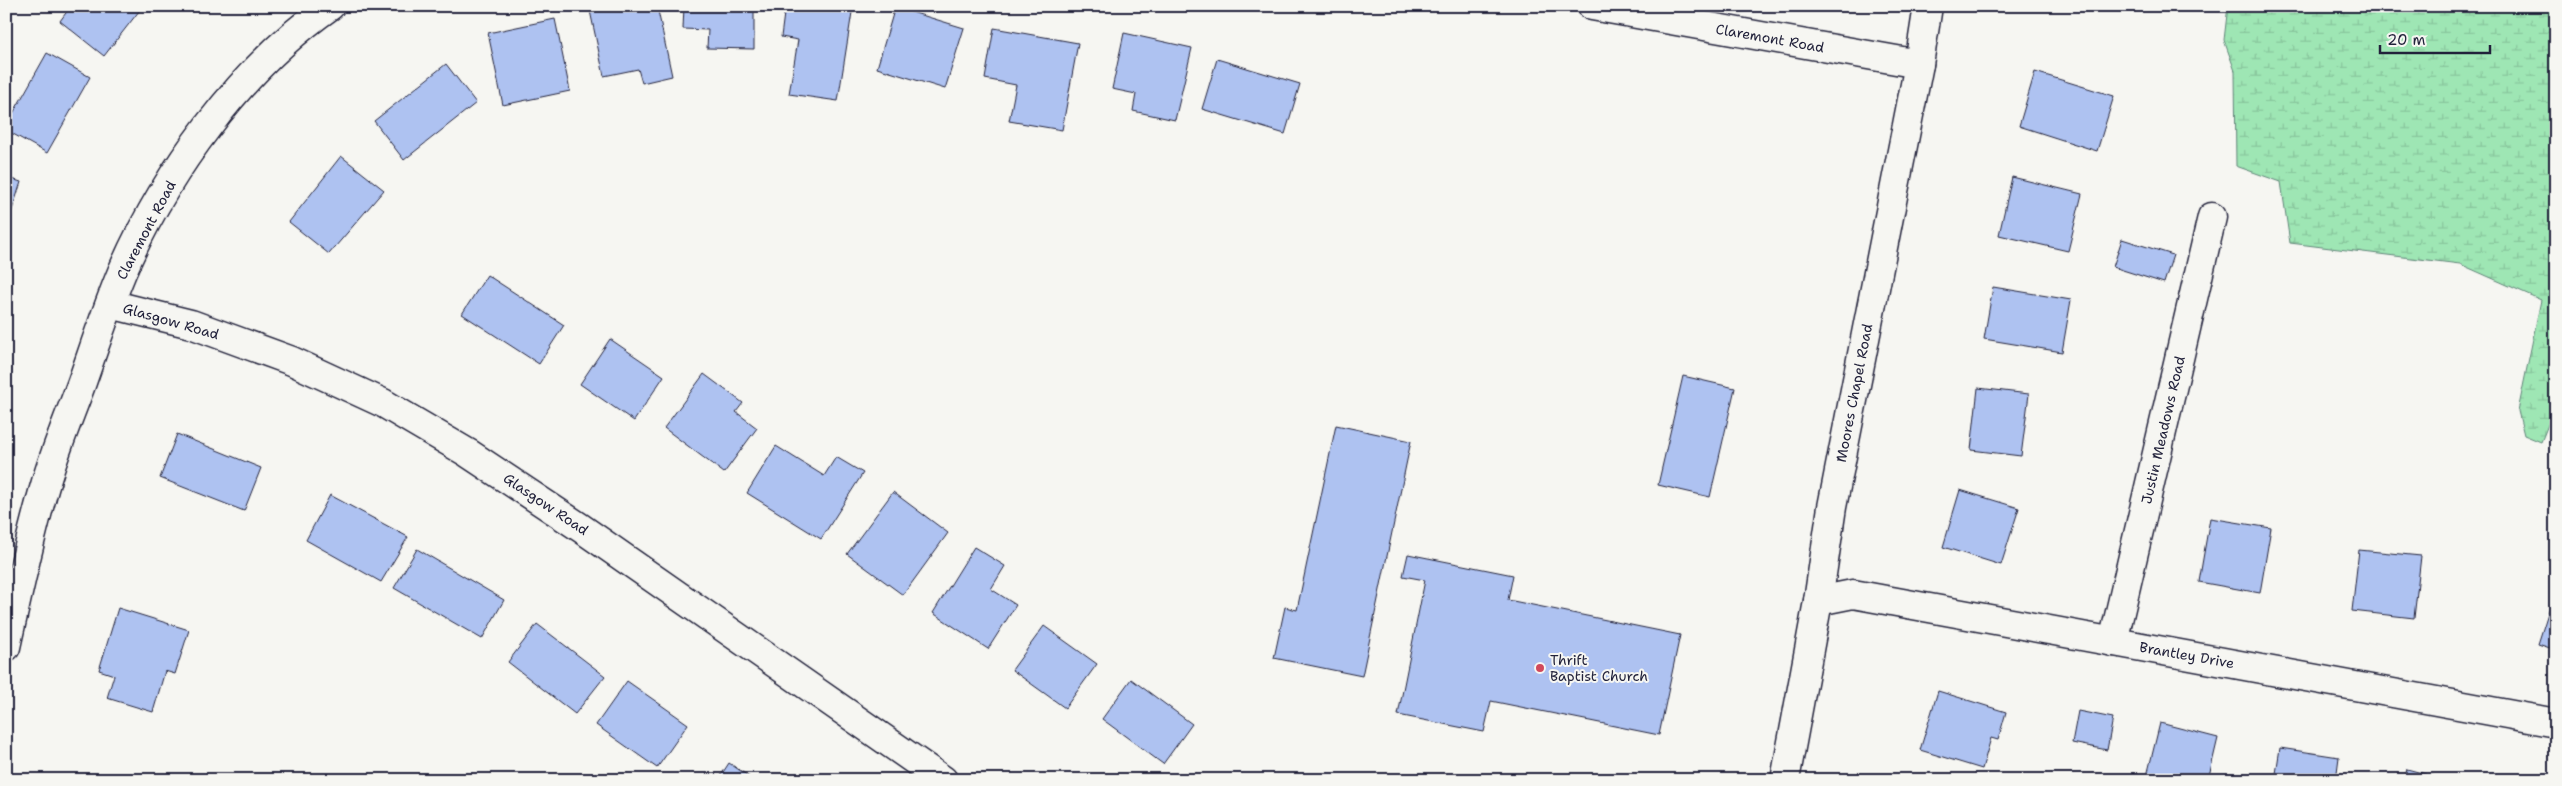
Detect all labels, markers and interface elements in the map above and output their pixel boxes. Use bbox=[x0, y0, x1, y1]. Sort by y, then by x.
street label: Claremont Road bbox=[1714, 20, 1826, 56]
scale bar bbox=[2380, 22, 2490, 54]
text: 20 m bbox=[2387, 30, 2426, 50]
street label: Claremont Road bbox=[112, 177, 180, 283]
street label: Glasgow Road bbox=[121, 299, 221, 343]
street label: Moores Chapel Road bbox=[1832, 322, 1876, 464]
street label: Justin Meadows Road bbox=[2137, 354, 2189, 506]
street label: Glasgow Road bbox=[500, 469, 592, 539]
street label: Brantley Drive bbox=[2138, 638, 2236, 672]
place label: Thrift Baptist Church bbox=[1550, 651, 1648, 685]
marker: Thrift Baptist Church bbox=[1534, 662, 1546, 674]

